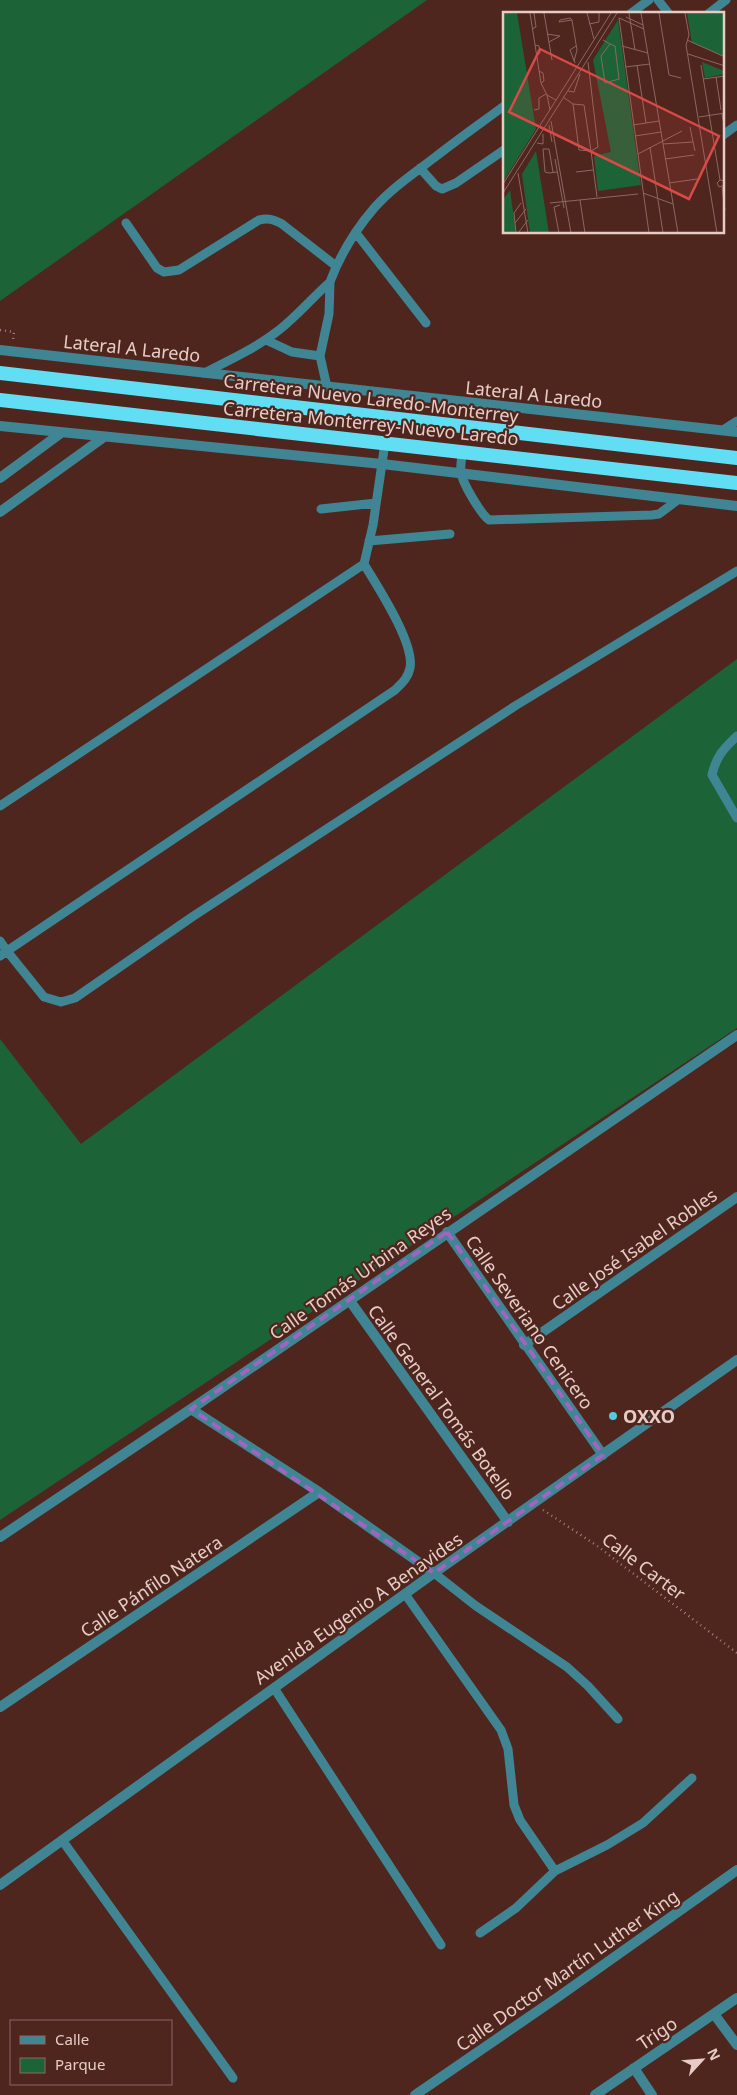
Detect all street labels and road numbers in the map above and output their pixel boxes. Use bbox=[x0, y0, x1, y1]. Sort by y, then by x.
street label: Lateral A Laredo bbox=[62, 329, 202, 367]
street label: Carretera Nuevo Laredo-Monterrey bbox=[222, 368, 521, 428]
street label: Lateral A Laredo bbox=[464, 375, 604, 413]
street label: Carretera Monterrey-Nuevo Laredo bbox=[222, 396, 520, 450]
street label: Calle José Isabel Robles bbox=[547, 1183, 721, 1315]
street label: Calle Tomás Urbina Reyes bbox=[264, 1201, 456, 1345]
street label: Calle Severiano Cenicero bbox=[461, 1230, 599, 1414]
street label: Calle General Tomás Botello bbox=[363, 1300, 521, 1504]
street label: Avenida Eugenio A Benavides bbox=[249, 1527, 467, 1689]
street label: Calle Carter bbox=[597, 1527, 691, 1606]
street label: Calle Pánfilo Natera bbox=[75, 1530, 227, 1642]
street label: Calle Doctor Martín Luther King bbox=[451, 1884, 683, 2056]
street label: Trigo bbox=[632, 2011, 682, 2055]

